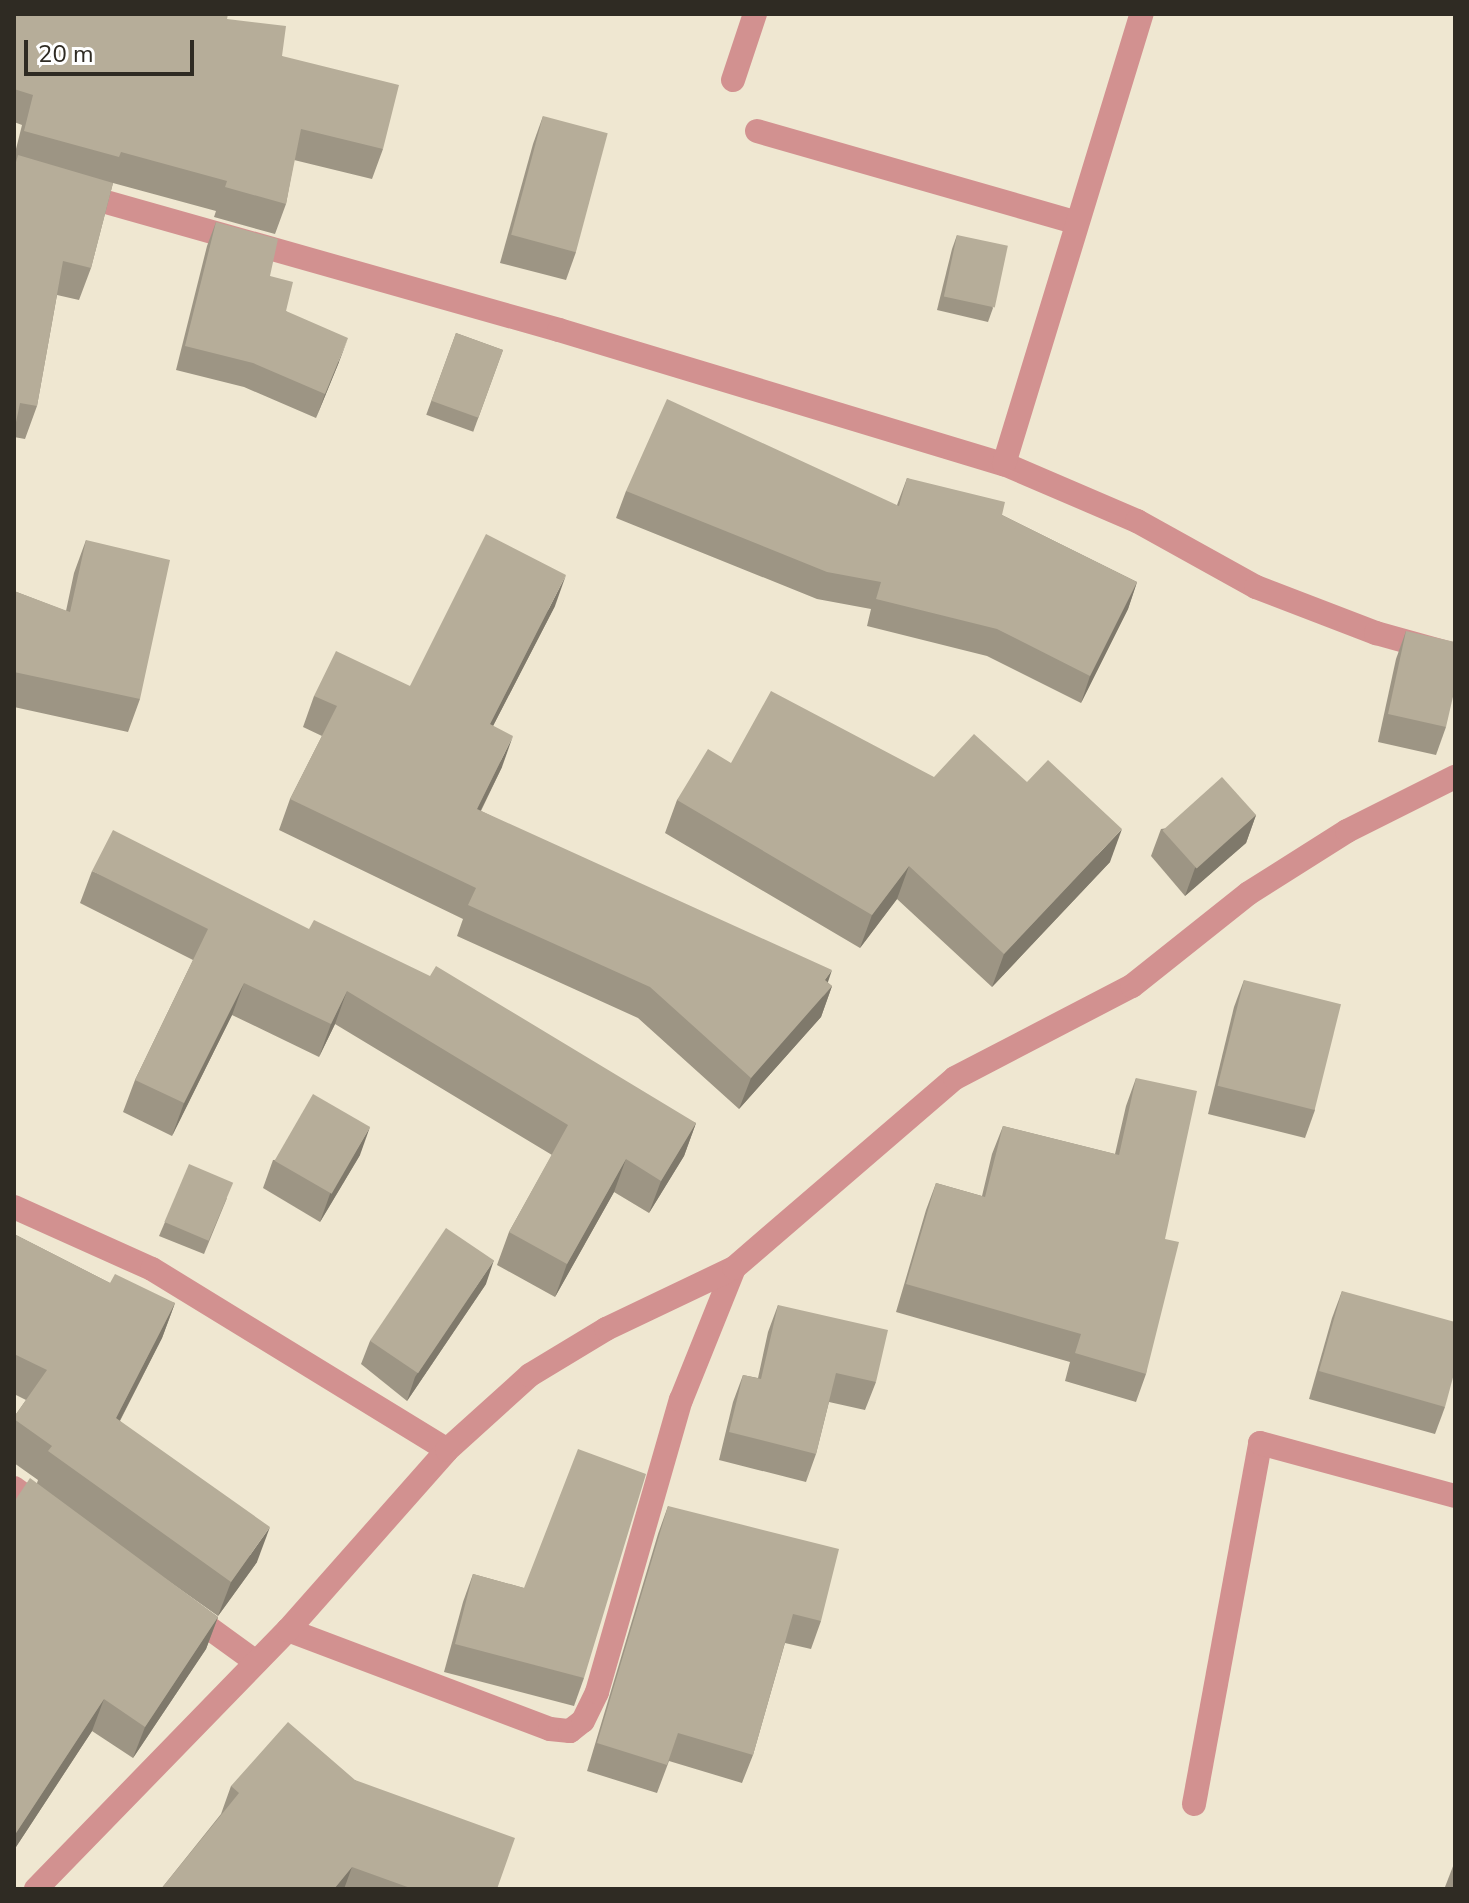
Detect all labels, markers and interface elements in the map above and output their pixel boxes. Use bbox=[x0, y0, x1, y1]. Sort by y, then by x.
scale bar bbox=[28, 24, 198, 74]
text: 20 m bbox=[38, 38, 94, 70]

